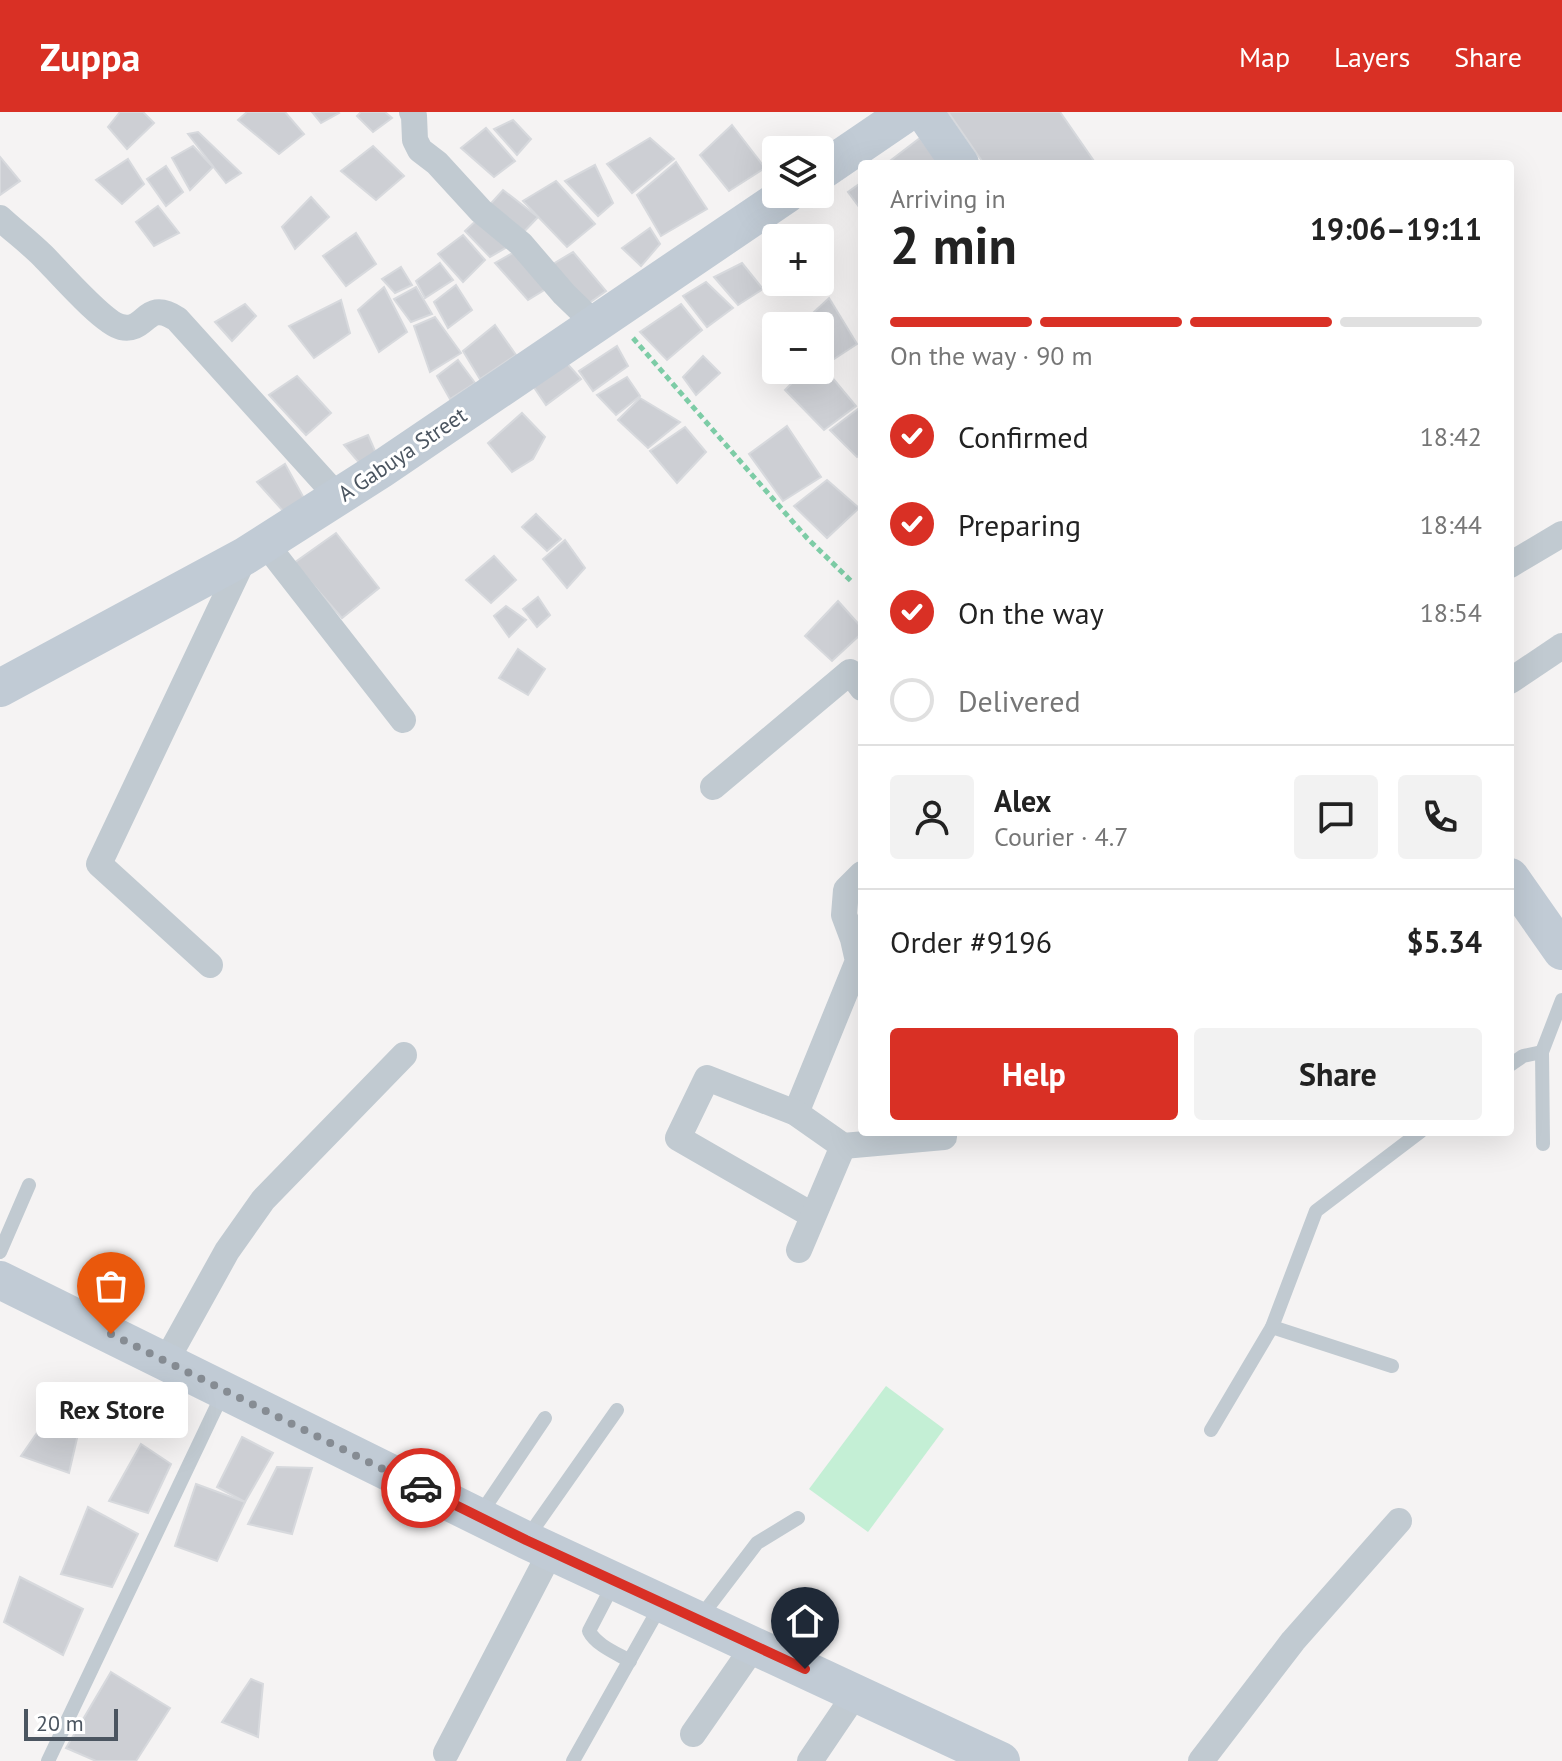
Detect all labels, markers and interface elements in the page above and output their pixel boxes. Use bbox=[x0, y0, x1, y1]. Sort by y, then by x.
text: Zuppa bbox=[40, 32, 140, 81]
text: Map bbox=[1239, 38, 1290, 75]
text: Layers bbox=[1334, 38, 1410, 75]
text: Share bbox=[1454, 38, 1522, 75]
map controls bbox=[762, 136, 834, 384]
button: layers bbox=[762, 136, 834, 208]
text: Arriving in bbox=[890, 182, 1006, 215]
text: 19:06–19:11 bbox=[1310, 209, 1482, 248]
text: 2 min bbox=[890, 211, 1017, 278]
button: + bbox=[762, 224, 834, 296]
button: − bbox=[762, 312, 834, 384]
text: On the way · 90 m bbox=[890, 339, 1093, 372]
street label: A Gabuya Street bbox=[332, 400, 472, 507]
icon: check bbox=[890, 414, 934, 458]
text: Confirmed bbox=[958, 417, 1089, 456]
text: 18:42 bbox=[1420, 420, 1482, 453]
icon: check bbox=[890, 502, 934, 546]
text: Preparing bbox=[958, 505, 1081, 544]
text: 18:44 bbox=[1420, 508, 1482, 541]
icon: check bbox=[890, 590, 934, 634]
text: On the way bbox=[958, 593, 1104, 632]
text: 18:54 bbox=[1420, 596, 1482, 629]
text: Delivered bbox=[958, 681, 1081, 720]
button: person bbox=[890, 775, 974, 859]
button: chat bbox=[1294, 775, 1378, 859]
button: phone bbox=[1398, 775, 1482, 859]
text: Alex bbox=[994, 781, 1051, 820]
text: Courier · 4.7 bbox=[994, 820, 1128, 853]
text: Order #9196 bbox=[890, 922, 1052, 961]
text: $5.34 bbox=[1407, 922, 1482, 961]
button: Help bbox=[890, 1028, 1178, 1120]
button: Share bbox=[1194, 1028, 1482, 1120]
pin bbox=[77, 1252, 145, 1334]
icon: bag bbox=[89, 1264, 133, 1308]
callout: Rex Store bbox=[35, 1382, 187, 1438]
text: Rex Store bbox=[59, 1393, 165, 1426]
courier bbox=[381, 1448, 461, 1528]
icon: car bbox=[399, 1466, 443, 1510]
pin bbox=[771, 1587, 839, 1669]
icon: home bbox=[783, 1599, 827, 1643]
scale bar bbox=[24, 1705, 118, 1741]
text: 20 m bbox=[36, 1709, 84, 1737]

